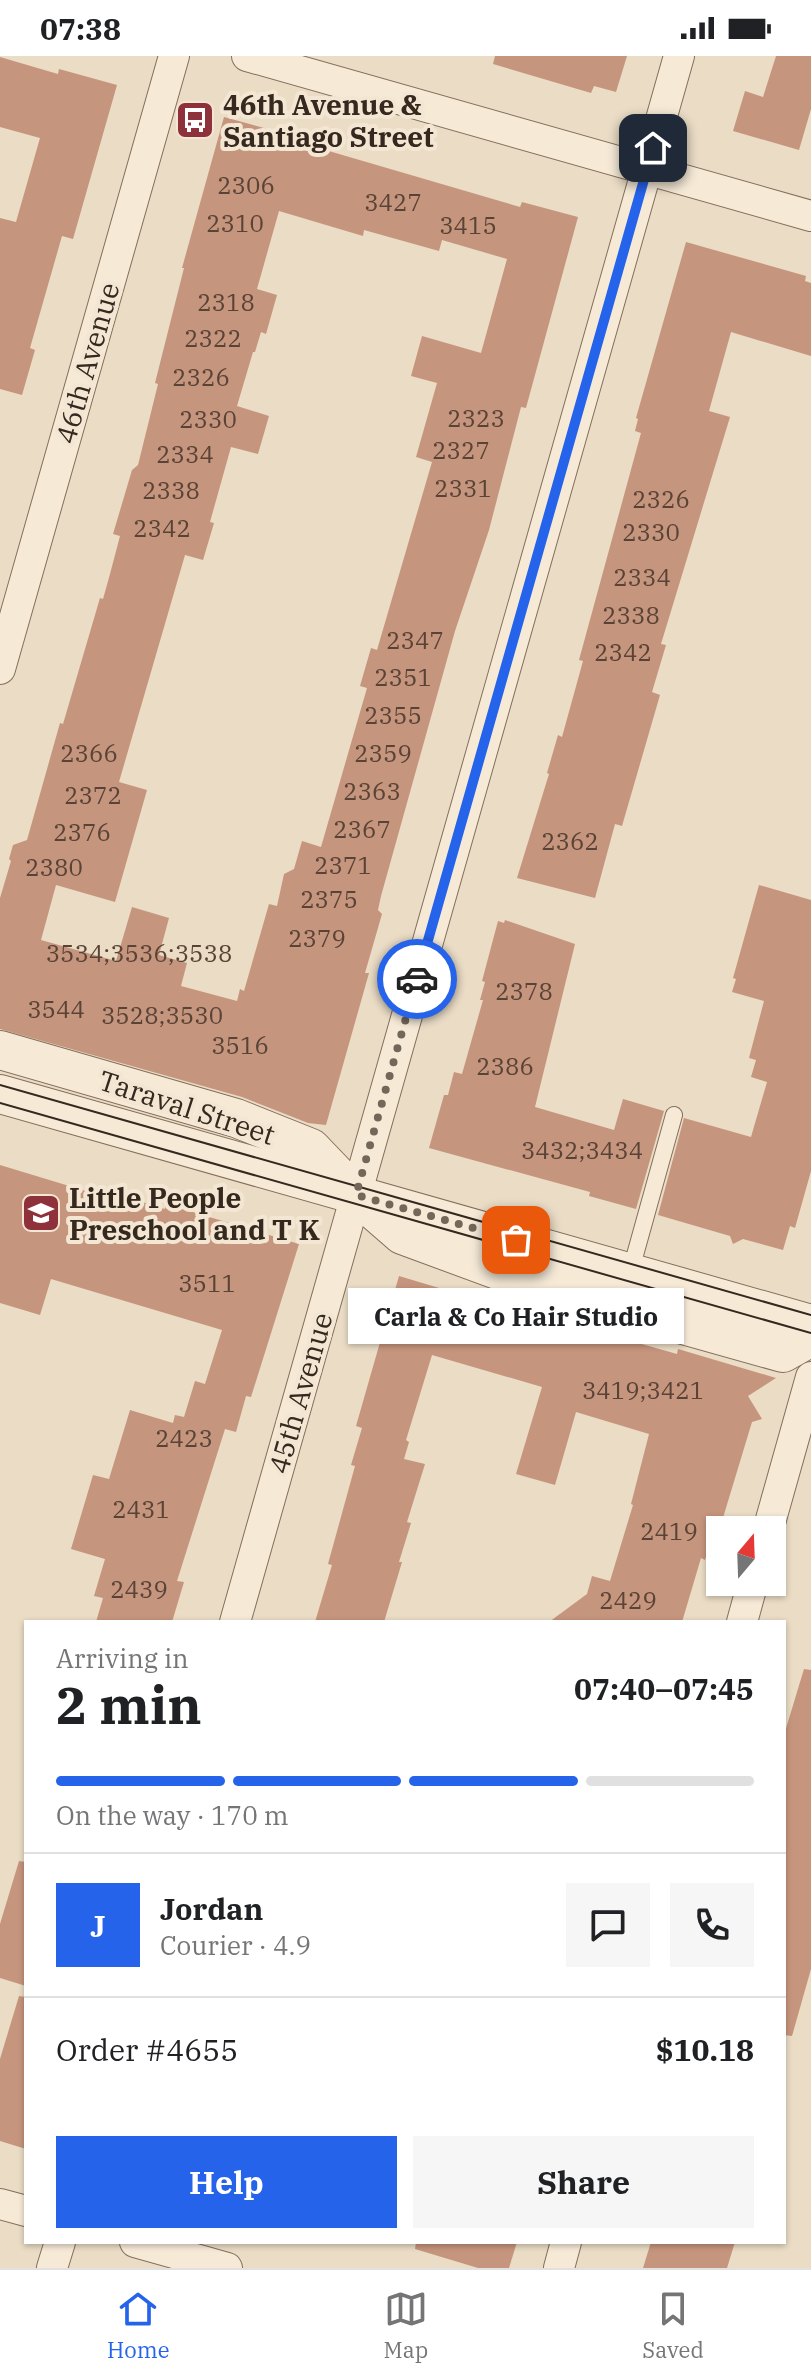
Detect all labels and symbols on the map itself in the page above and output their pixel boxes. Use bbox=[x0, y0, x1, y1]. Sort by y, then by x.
place label: 46th Avenue & Santiago Street bbox=[223, 86, 434, 155]
bus stop icon: 46th Avenue & Santiago Street bbox=[174, 99, 216, 141]
pin bbox=[619, 114, 687, 182]
house number: 2306 bbox=[217, 169, 275, 201]
house number: 3427 bbox=[364, 186, 422, 218]
house number: 2310 bbox=[206, 207, 264, 239]
house number: 3415 bbox=[439, 209, 497, 241]
street label: 46th Avenue bbox=[46, 278, 128, 448]
house number: 2318 bbox=[197, 286, 255, 318]
house number: 2322 bbox=[184, 322, 242, 354]
house number: 2326 bbox=[172, 361, 230, 393]
house number: 2323 bbox=[447, 402, 505, 434]
house number: 2330 bbox=[179, 403, 237, 435]
house number: 2327 bbox=[432, 434, 490, 466]
house number: 2334 bbox=[156, 438, 214, 470]
house number: 2331 bbox=[434, 472, 492, 504]
house number: 2338 bbox=[142, 474, 200, 506]
house number: 2326 bbox=[632, 483, 690, 515]
house number: 2342 bbox=[133, 512, 191, 544]
house number: 2330 bbox=[622, 516, 680, 548]
house number: 2334 bbox=[613, 561, 671, 593]
house number: 2338 bbox=[602, 599, 660, 631]
house number: 2347 bbox=[386, 624, 444, 656]
house number: 2342 bbox=[594, 636, 652, 668]
house number: 2351 bbox=[374, 661, 432, 693]
house number: 2355 bbox=[364, 699, 422, 731]
house number: 2366 bbox=[60, 737, 118, 769]
house number: 2359 bbox=[354, 737, 412, 769]
house number: 2363 bbox=[343, 775, 401, 807]
house number: 2372 bbox=[64, 779, 122, 811]
house number: 2367 bbox=[333, 813, 391, 845]
house number: 2376 bbox=[53, 816, 111, 848]
house number: 2362 bbox=[541, 825, 599, 857]
house number: 2371 bbox=[314, 849, 372, 881]
house number: 2380 bbox=[25, 851, 83, 883]
house number: 2375 bbox=[300, 883, 358, 915]
house number: 2379 bbox=[288, 922, 346, 954]
house number: 3534;3536;3538 bbox=[46, 937, 232, 969]
courier bbox=[377, 939, 457, 1019]
house number: 2378 bbox=[495, 975, 553, 1007]
house number: 3544 bbox=[27, 993, 85, 1025]
house number: 3528;3530 bbox=[101, 999, 223, 1031]
house number: 3516 bbox=[211, 1029, 269, 1061]
house number: 2386 bbox=[476, 1050, 534, 1082]
street label: Taraval Street bbox=[94, 1061, 280, 1153]
house number: 3432;3434 bbox=[521, 1134, 643, 1166]
place label: Little People Preschool and T K bbox=[69, 1179, 320, 1248]
school or university icon: Little People Preschool and T K bbox=[20, 1192, 62, 1234]
pin bbox=[482, 1206, 550, 1274]
house number: 3511 bbox=[178, 1267, 236, 1299]
callout: Carla & Co Hair Studio bbox=[348, 1288, 684, 1344]
street label: 45th Avenue bbox=[259, 1308, 341, 1478]
house number: 3419;3421 bbox=[582, 1374, 704, 1406]
house number: 2423 bbox=[155, 1422, 213, 1454]
house number: 2431 bbox=[112, 1493, 170, 1525]
house number: 2419 bbox=[640, 1515, 698, 1547]
north arrow bbox=[706, 1516, 786, 1596]
house number: 2439 bbox=[110, 1573, 168, 1605]
house number: 2429 bbox=[599, 1584, 657, 1616]

